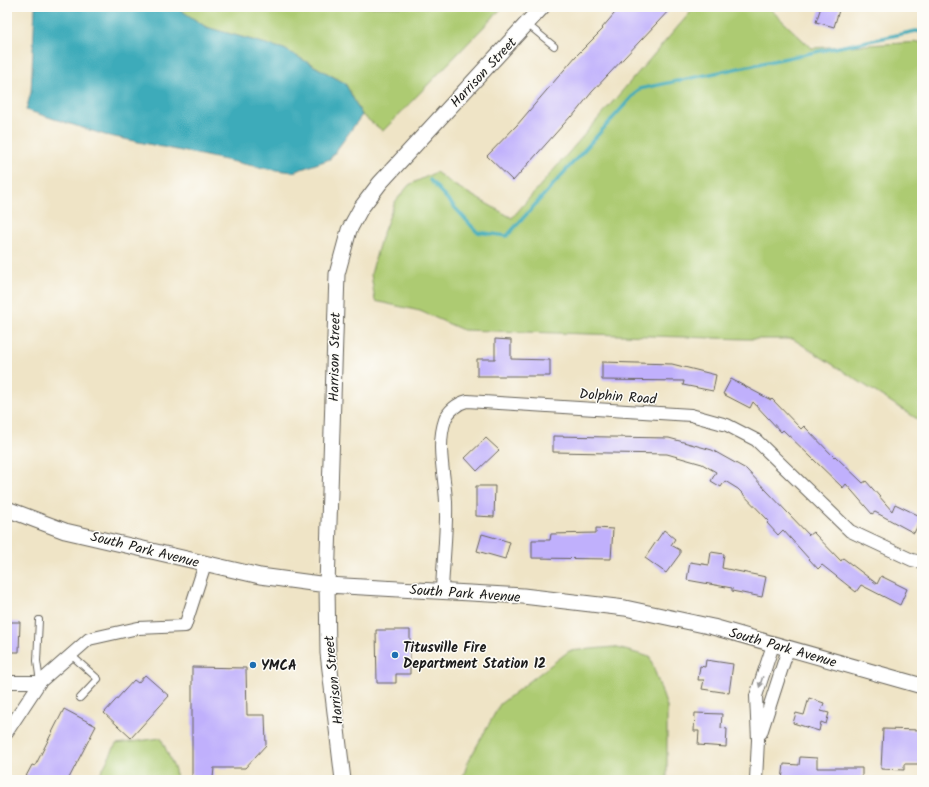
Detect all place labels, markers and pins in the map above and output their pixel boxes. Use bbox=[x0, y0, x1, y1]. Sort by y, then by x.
place label: Titusville Fire Department Station 12 bbox=[403, 637, 546, 675]
marker: Titusville Fire Department Station 12 bbox=[390, 650, 400, 660]
place label: YMCA bbox=[261, 655, 297, 677]
marker: YMCA bbox=[248, 660, 258, 670]

